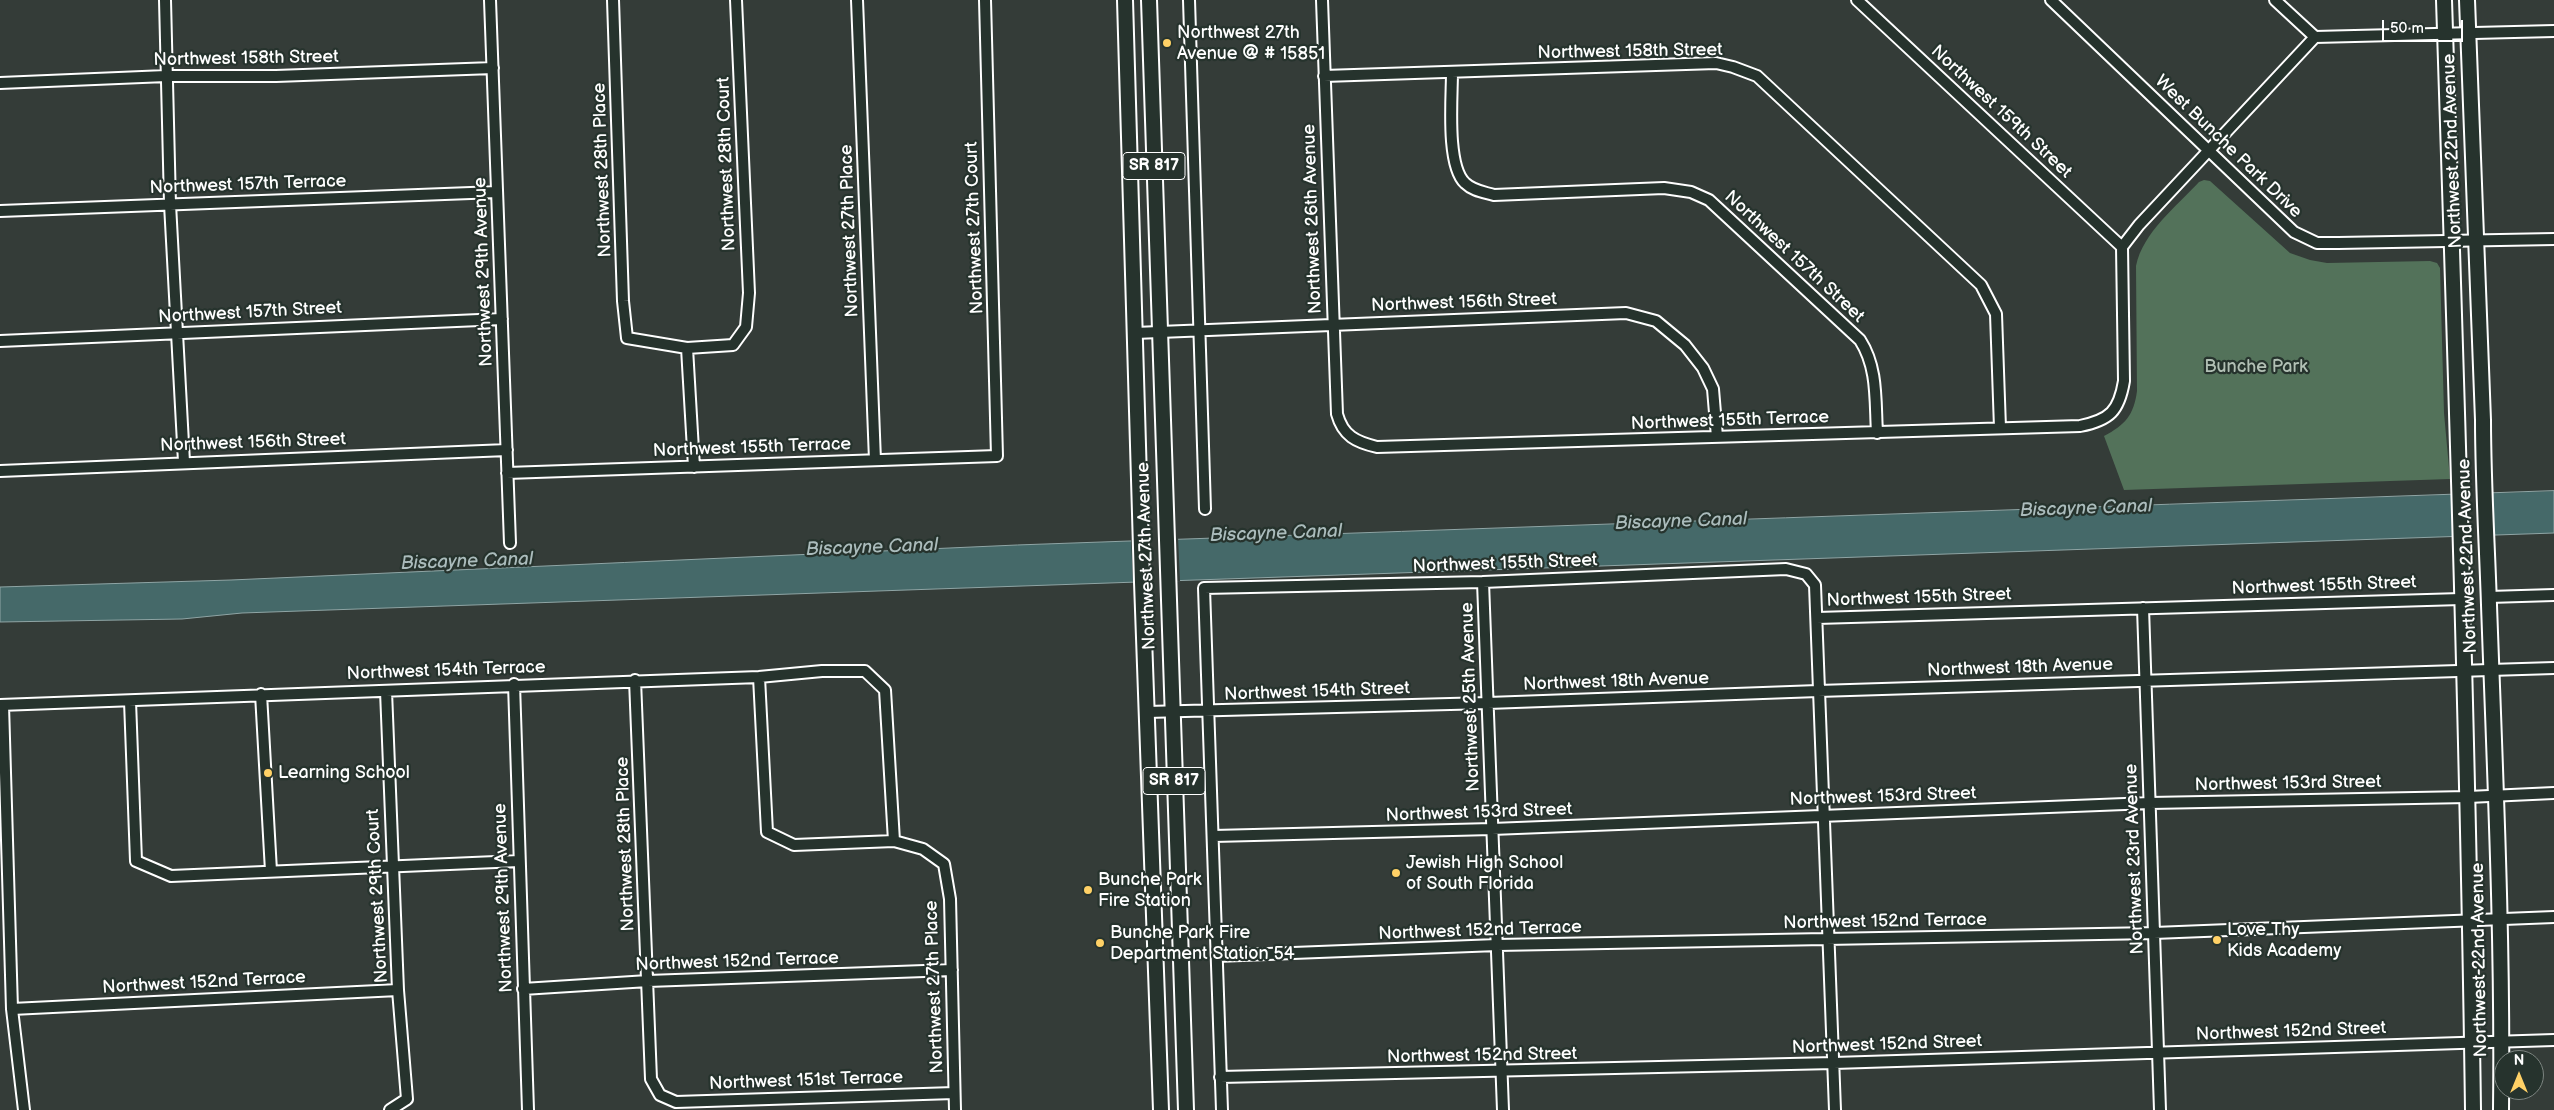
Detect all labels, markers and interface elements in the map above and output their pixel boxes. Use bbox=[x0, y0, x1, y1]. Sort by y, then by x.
scale bar bbox=[2384, 10, 2465, 42]
text: 50 m bbox=[2390, 19, 2424, 38]
place label: Northwest 27th Avenue @ # 15851 bbox=[1177, 22, 1325, 64]
marker: Northwest 27th Avenue @ # 15851 bbox=[1161, 37, 1173, 49]
street label: Northwest 158th Street bbox=[1537, 40, 1723, 64]
street label: Northwest 159th Street bbox=[1926, 41, 2076, 183]
street label: Northwest 158th Street bbox=[153, 47, 339, 71]
street label: Northwest 22nd Avenue bbox=[2439, 53, 2467, 249]
street label: West Bunche Park Drive bbox=[2150, 71, 2306, 223]
street label: Northwest 28th Court bbox=[713, 77, 741, 251]
street label: Northwest 28th Place bbox=[589, 82, 617, 258]
street label: Northwest 26th Avenue bbox=[1299, 124, 1327, 314]
street label: Northwest 27th Court bbox=[961, 141, 989, 315]
street label: Northwest 27th Place bbox=[836, 144, 864, 318]
road number: SR 817 bbox=[1123, 153, 1185, 180]
street label: Northwest 157th Terrace bbox=[149, 171, 347, 199]
street label: Northwest 29th Avenue bbox=[470, 177, 498, 367]
street label: Northwest 157th Street bbox=[1719, 186, 1869, 328]
street label: Northwest 156th Street bbox=[1371, 289, 1557, 317]
street label: Northwest 157th Street bbox=[158, 297, 342, 329]
park label: Bunche Park bbox=[2204, 356, 2308, 378]
street label: Northwest 155th Terrace bbox=[1631, 407, 1829, 435]
street label: Northwest 156th Street bbox=[160, 429, 346, 457]
street label: Northwest 155th Terrace bbox=[653, 434, 851, 462]
street label: Northwest 22nd Avenue bbox=[2454, 458, 2482, 654]
street label: Northwest 27th Avenue bbox=[1133, 462, 1161, 650]
water label: Biscayne Canal bbox=[2019, 495, 2153, 523]
water label: Biscayne Canal bbox=[1614, 508, 1748, 536]
water label: Biscayne Canal bbox=[1209, 520, 1343, 548]
water label: Biscayne Canal bbox=[805, 534, 939, 562]
water label: Biscayne Canal bbox=[400, 548, 534, 576]
street label: Northwest 155th Street bbox=[1412, 550, 1598, 578]
street label: Northwest 155th Street bbox=[2231, 572, 2417, 600]
street label: Northwest 155th Street bbox=[1826, 584, 2012, 612]
street label: Northwest 25th Avenue bbox=[1457, 602, 1485, 792]
street label: Northwest 18th Avenue bbox=[1927, 654, 2113, 682]
street label: Northwest 154th Terrace bbox=[346, 657, 546, 685]
street label: Northwest 18th Avenue bbox=[1523, 668, 1709, 696]
street label: Northwest 154th Street bbox=[1224, 678, 1410, 706]
street label: Northwest 28th Place bbox=[612, 756, 640, 932]
place label: Learning School bbox=[278, 762, 410, 784]
street label: Northwest 23rd Avenue bbox=[2121, 763, 2149, 955]
marker: Learning School bbox=[262, 767, 274, 779]
road number: SR 817 bbox=[1143, 768, 1205, 794]
street label: Northwest 153rd Street bbox=[2194, 772, 2382, 796]
street label: Northwest 153rd Street bbox=[1789, 783, 1977, 811]
street label: Northwest 153rd Street bbox=[1385, 799, 1573, 827]
street label: Northwest 29th Avenue bbox=[490, 803, 518, 993]
street label: Northwest 29th Court bbox=[363, 808, 393, 984]
place label: Jewish High School of South Florida bbox=[1406, 852, 1563, 894]
street label: Northwest 22nd Avenue bbox=[2468, 862, 2492, 1058]
marker: Jewish High School of South Florida bbox=[1390, 867, 1402, 879]
place label: Bunche Park Fire Station bbox=[1098, 869, 1202, 912]
marker: Bunche Park Fire Station bbox=[1082, 884, 1094, 896]
street label: Northwest 27th Place bbox=[921, 900, 949, 1074]
street label: Northwest 152nd Terrace bbox=[1783, 909, 1987, 935]
street label: Northwest 152nd Terrace bbox=[1378, 917, 1582, 945]
place label: Love Thy Kids Academy bbox=[2227, 919, 2341, 962]
place label: Bunche Park Fire Department Station 54 bbox=[1110, 922, 1295, 964]
marker: Love Thy Kids Academy bbox=[2211, 934, 2223, 946]
marker: Bunche Park Fire Department Station 54 bbox=[1094, 937, 1106, 949]
street label: Northwest 152nd Terrace bbox=[635, 948, 839, 976]
street label: Northwest 152nd Terrace bbox=[102, 967, 306, 999]
street label: Northwest 152nd Street bbox=[2195, 1018, 2387, 1046]
street label: Northwest 152nd Street bbox=[1791, 1031, 1983, 1059]
street label: Northwest 152nd Street bbox=[1387, 1044, 1577, 1068]
north arrow bbox=[2494, 1050, 2544, 1100]
text: N bbox=[2514, 1052, 2524, 1069]
street label: Northwest 151st Terrace bbox=[709, 1067, 903, 1095]

